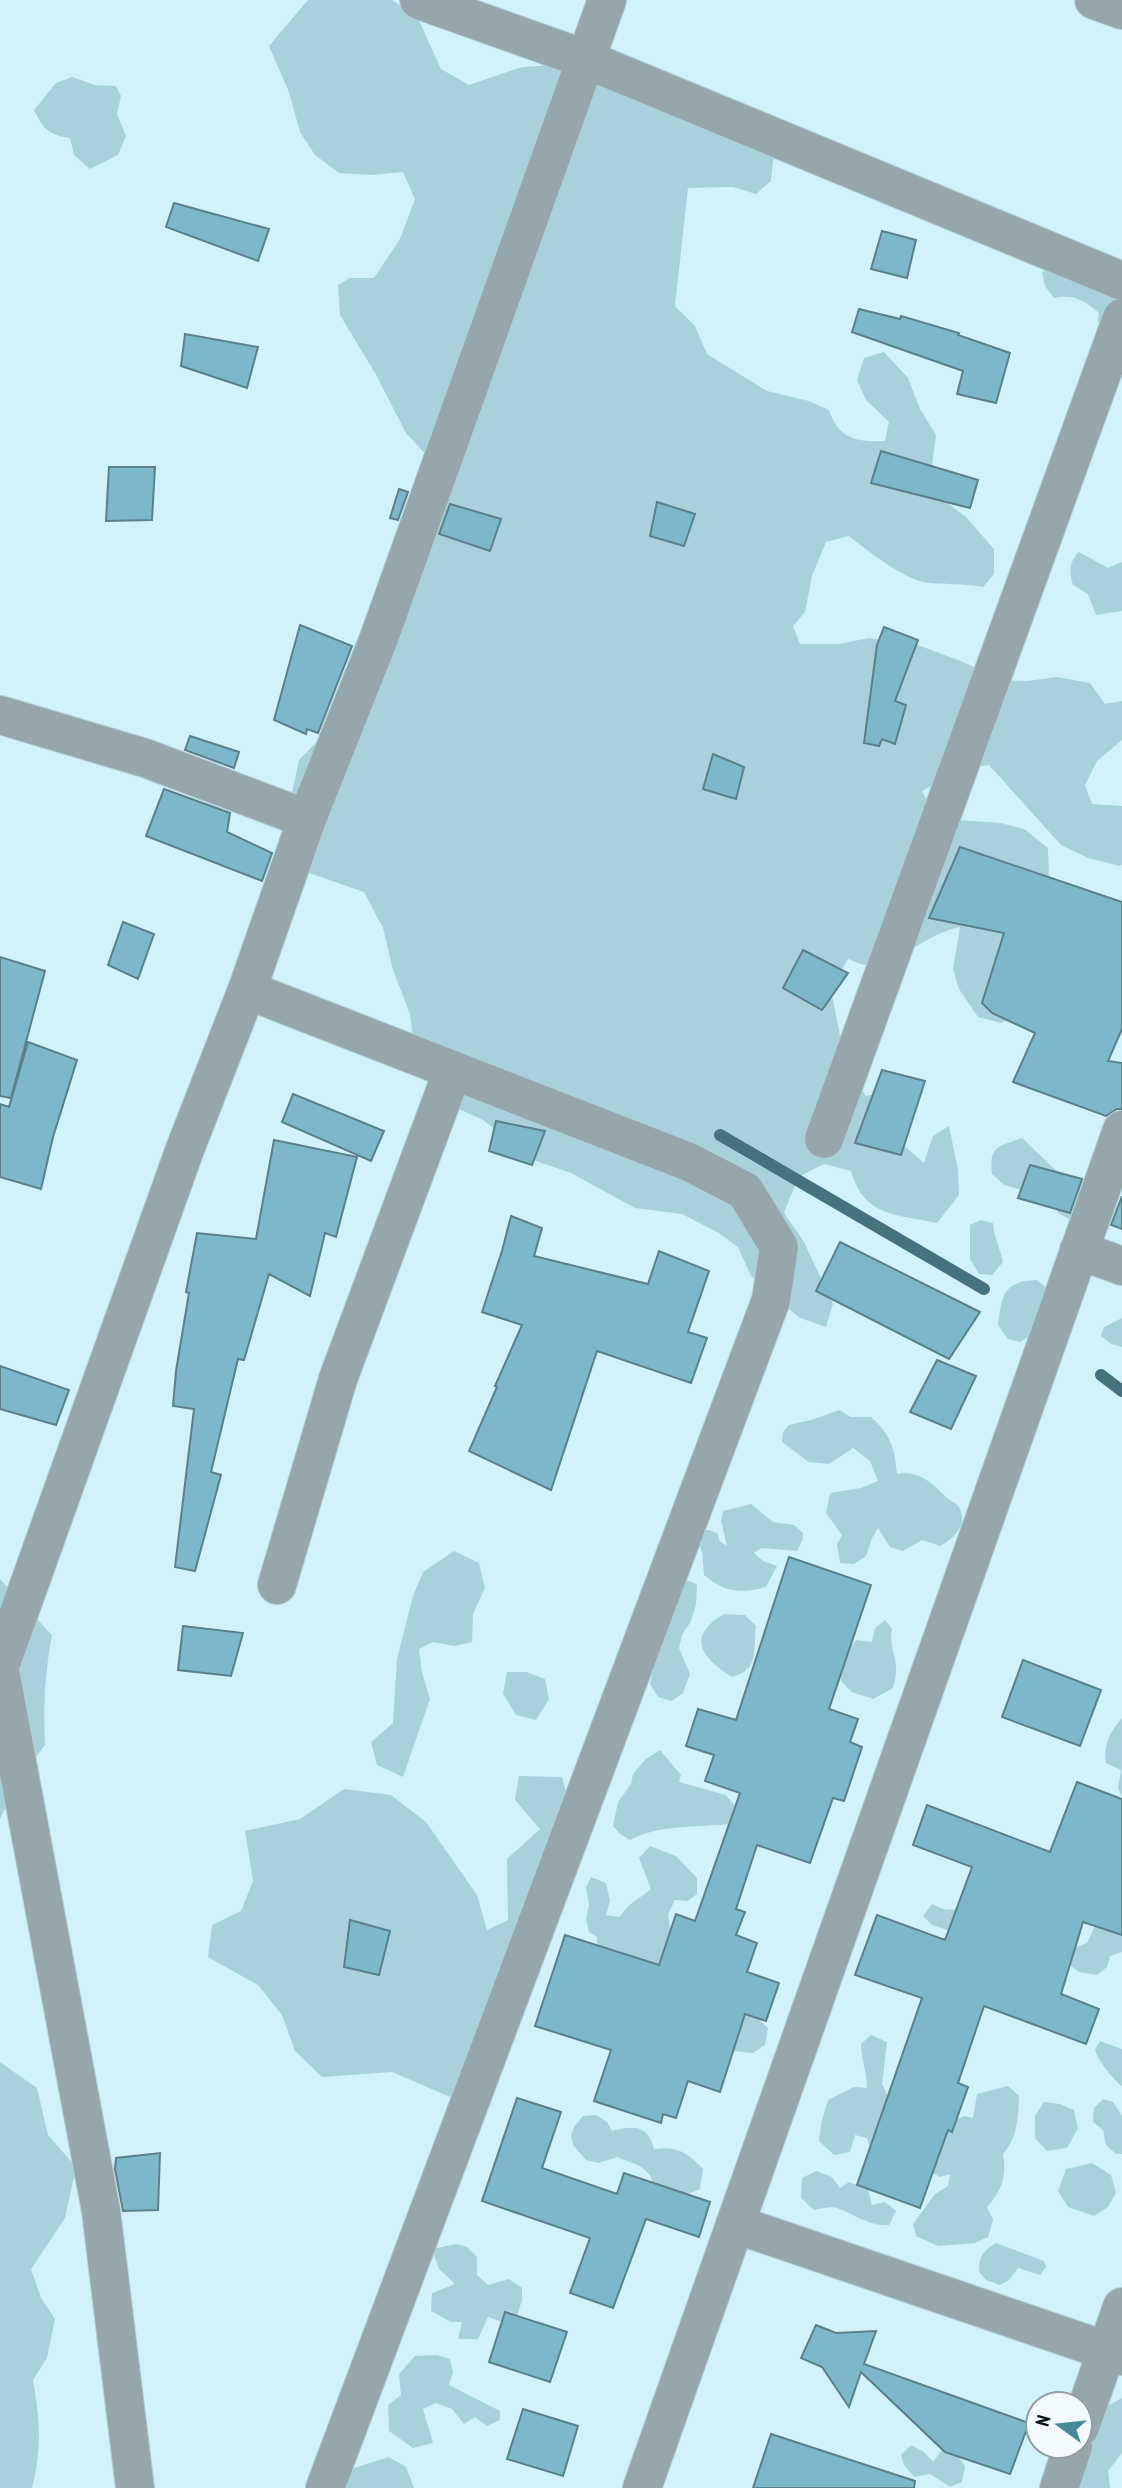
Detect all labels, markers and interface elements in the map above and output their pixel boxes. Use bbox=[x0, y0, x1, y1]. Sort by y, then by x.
north arrow bbox=[1024, 2390, 1094, 2460]
text: N bbox=[1030, 2413, 1055, 2429]

